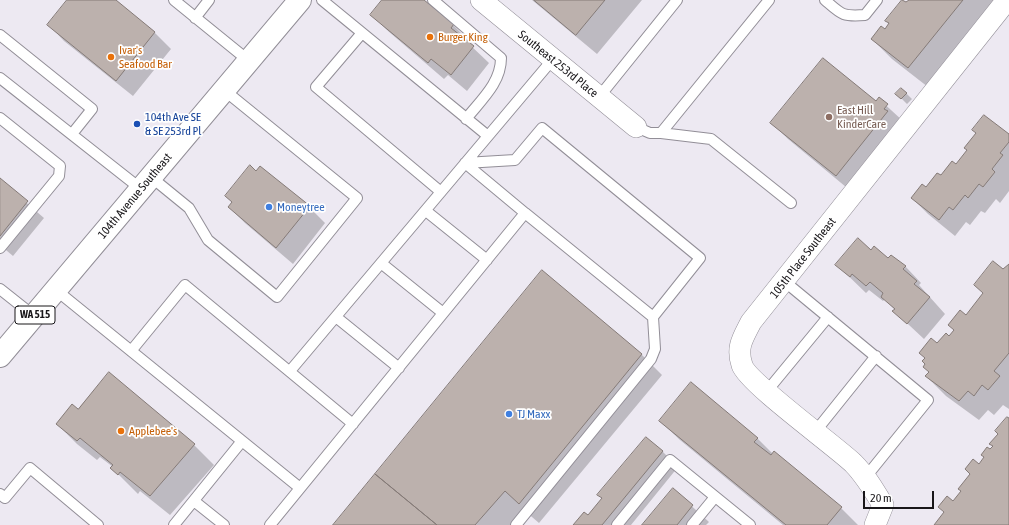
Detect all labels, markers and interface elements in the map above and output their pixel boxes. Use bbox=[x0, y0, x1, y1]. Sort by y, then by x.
street label: Southeast 253rd Place bbox=[515, 27, 601, 101]
place label: Burger King bbox=[438, 30, 488, 44]
marker: Burger King bbox=[425, 32, 435, 42]
place label: Ivar's Seafood Bar bbox=[119, 43, 172, 71]
marker: Ivar's Seafood Bar bbox=[106, 52, 116, 62]
place label: East Hill KinderCare bbox=[837, 103, 886, 131]
place label: 104th Ave SE & SE 253rd Pl bbox=[145, 110, 202, 138]
marker: East Hill KinderCare bbox=[824, 112, 834, 122]
marker: 104th Ave SE & SE 253rd Pl bbox=[132, 119, 142, 129]
street label: 104th Avenue Southeast bbox=[95, 150, 175, 242]
place label: Moneytree bbox=[277, 200, 325, 214]
marker: Moneytree bbox=[264, 202, 274, 212]
street label: 105th Place Southeast bbox=[767, 215, 839, 301]
road number: WA 515 bbox=[15, 306, 55, 324]
place label: TJ Maxx bbox=[517, 407, 550, 421]
marker: TJ Maxx bbox=[504, 409, 514, 419]
place label: Applebee's bbox=[129, 424, 177, 438]
marker: Applebee's bbox=[116, 426, 126, 436]
scale bar bbox=[865, 483, 936, 509]
text: 20 m bbox=[870, 491, 892, 505]

